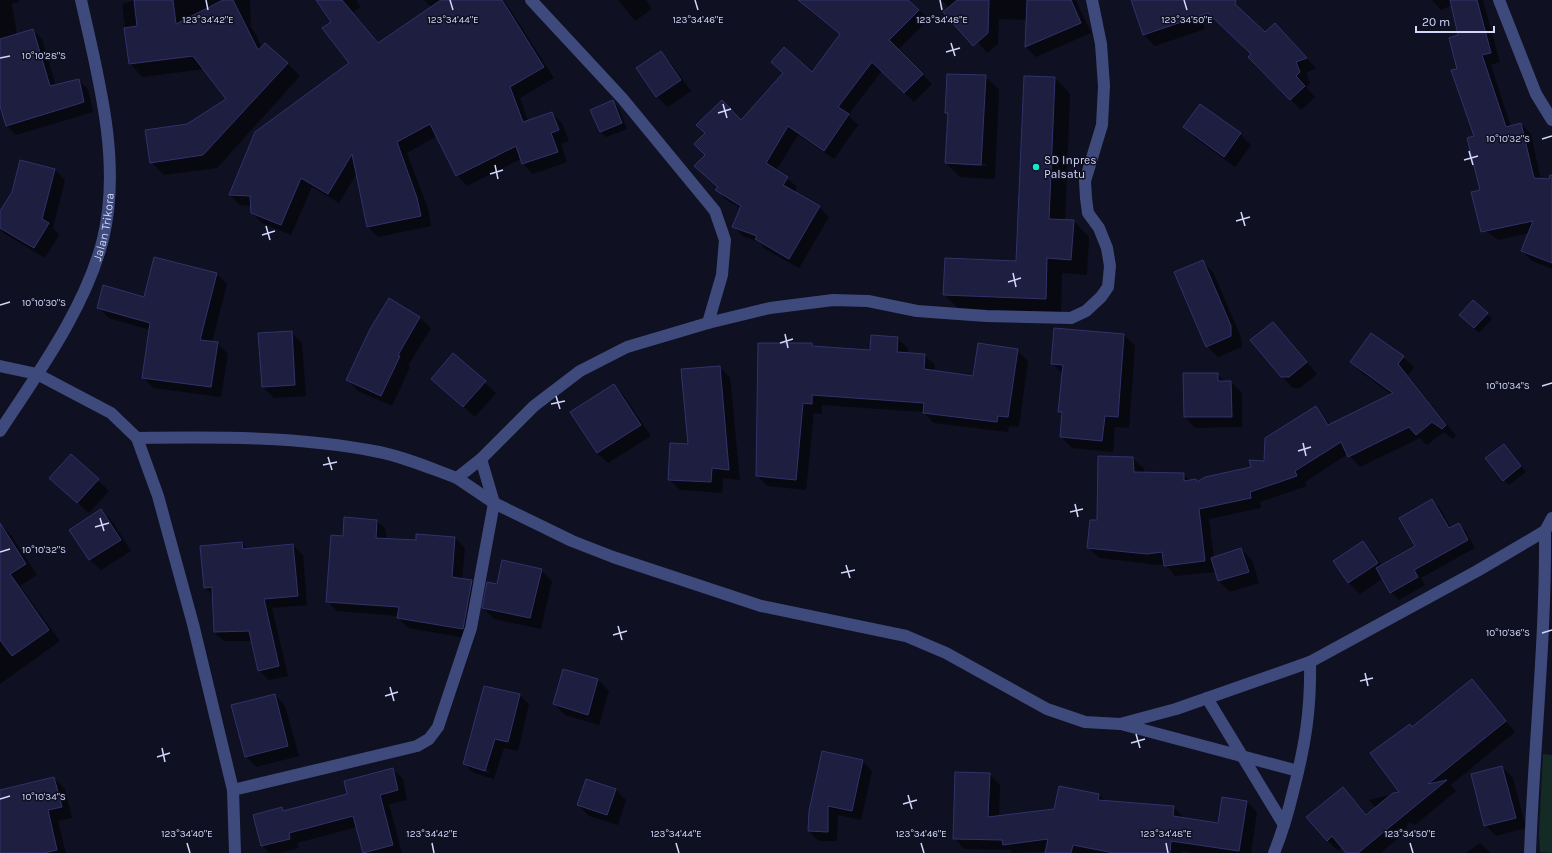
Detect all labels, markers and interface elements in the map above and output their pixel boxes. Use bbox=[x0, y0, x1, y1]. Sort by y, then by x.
scale bar bbox=[1416, 8, 1494, 34]
text: 123°34'42"E bbox=[182, 14, 234, 26]
text: 123°34'44"E bbox=[427, 14, 479, 26]
text: 123°34'46"E bbox=[672, 14, 724, 26]
text: 123°34'48"E bbox=[916, 14, 968, 26]
text: 123°34'50"E bbox=[1161, 14, 1213, 26]
text: 20 m bbox=[1422, 15, 1450, 29]
text: 10°10'28"S bbox=[22, 50, 66, 62]
text: 10°10'32"S bbox=[1486, 133, 1530, 145]
place label: SD Inpres Palsatu bbox=[1044, 153, 1096, 181]
marker: SD Inpres Palsatu bbox=[1031, 162, 1041, 172]
street label: Jalan Trikora bbox=[90, 193, 117, 263]
text: 10°10'30"S bbox=[22, 297, 66, 309]
text: 10°10'34"S bbox=[1486, 380, 1530, 392]
text: 10°10'32"S bbox=[22, 544, 66, 556]
text: 10°10'36"S bbox=[1486, 627, 1530, 639]
text: 10°10'34"S bbox=[22, 791, 66, 803]
text: 123°34'40"E bbox=[161, 828, 213, 840]
text: 123°34'42"E bbox=[406, 828, 458, 840]
text: 123°34'44"E bbox=[650, 828, 702, 840]
text: 123°34'46"E bbox=[895, 828, 947, 840]
text: 123°34'48"E bbox=[1140, 828, 1192, 840]
text: 123°34'50"E bbox=[1384, 828, 1436, 840]

